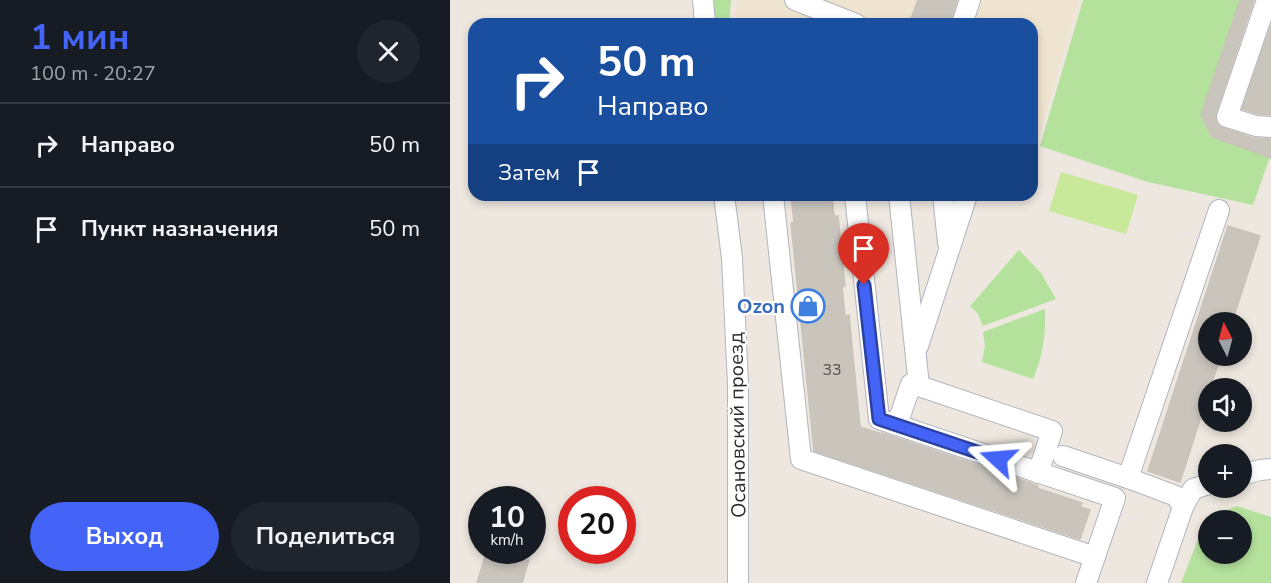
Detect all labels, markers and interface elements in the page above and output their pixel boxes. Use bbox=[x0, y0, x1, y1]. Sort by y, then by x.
text: 1 мин bbox=[30, 13, 130, 62]
button: close bbox=[357, 20, 420, 83]
text: 50 m bbox=[597, 34, 696, 91]
icon: right bbox=[498, 42, 576, 120]
text: 100 m · 20:27 bbox=[30, 60, 156, 87]
text: Направо bbox=[597, 88, 708, 125]
icon: right bbox=[30, 129, 63, 162]
text: Направо bbox=[81, 130, 175, 160]
text: 50 m bbox=[369, 130, 420, 160]
icon: arrive bbox=[572, 156, 605, 189]
text: Затем bbox=[498, 158, 560, 188]
icon: arrive bbox=[30, 213, 63, 246]
text: Пункт назначения bbox=[81, 214, 279, 244]
text: 50 m bbox=[369, 214, 420, 244]
pin bbox=[838, 223, 889, 285]
icon: arrive bbox=[847, 232, 880, 265]
shop icon: Ozon bbox=[790, 288, 826, 324]
place label: Ozon bbox=[737, 293, 785, 320]
north arrow bbox=[1198, 312, 1252, 366]
map controls bbox=[1198, 312, 1252, 564]
street label: Осановский проезд bbox=[722, 332, 753, 518]
house number: 33 bbox=[822, 359, 842, 381]
button: sound bbox=[1198, 378, 1252, 432]
position arrow bbox=[966, 427, 1030, 491]
button: + bbox=[1198, 444, 1252, 498]
speed limit sign: 20 bbox=[558, 486, 636, 564]
text: 10 bbox=[489, 497, 525, 538]
button: Выход bbox=[30, 502, 219, 571]
button: Поделиться bbox=[231, 502, 420, 571]
button: − bbox=[1198, 510, 1252, 564]
text: km/h bbox=[490, 530, 524, 550]

